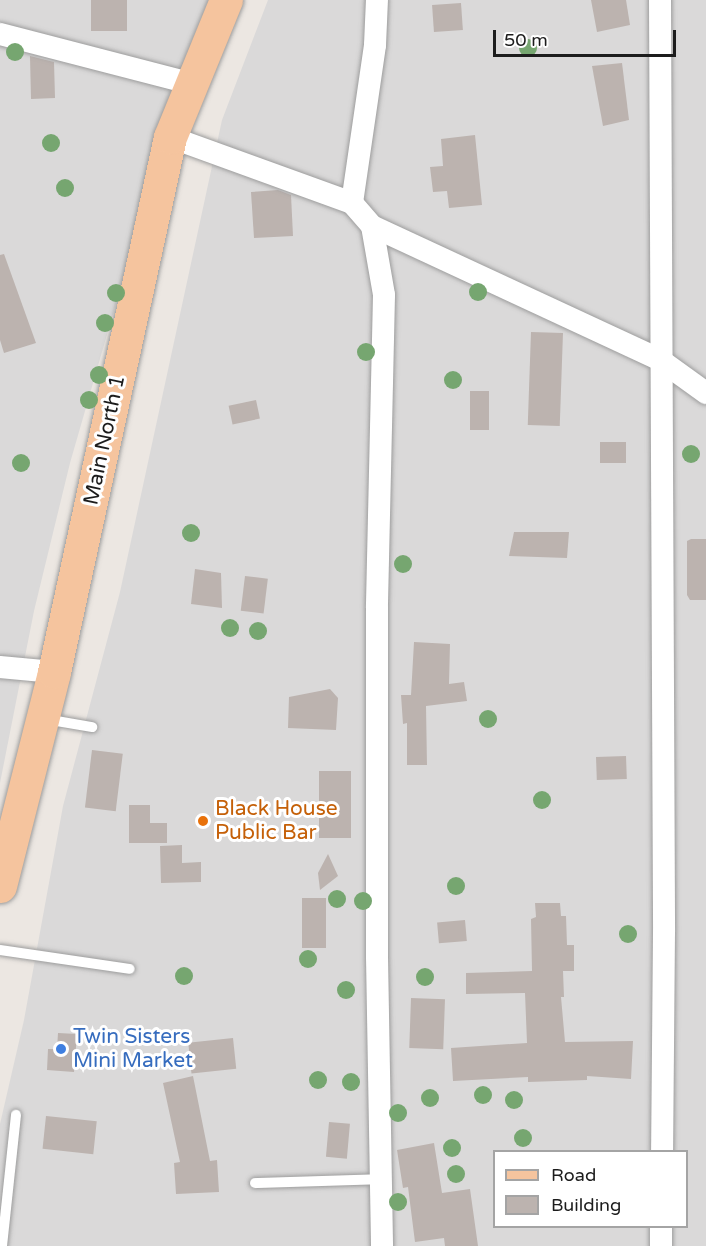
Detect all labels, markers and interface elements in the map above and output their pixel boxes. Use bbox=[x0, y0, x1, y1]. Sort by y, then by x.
scale bar bbox=[496, 18, 679, 56]
text: 50 m bbox=[504, 29, 548, 51]
street label: Main North 1 bbox=[79, 373, 131, 507]
place label: Black House Public Bar bbox=[215, 796, 338, 846]
marker: Black House Public Bar bbox=[196, 814, 210, 828]
place label: Twin Sisters Mini Market bbox=[73, 1024, 193, 1074]
marker: Twin Sisters Mini Market bbox=[54, 1042, 68, 1056]
legend bbox=[493, 1150, 688, 1228]
text: Road bbox=[551, 1164, 596, 1186]
text: Building bbox=[551, 1194, 621, 1216]

